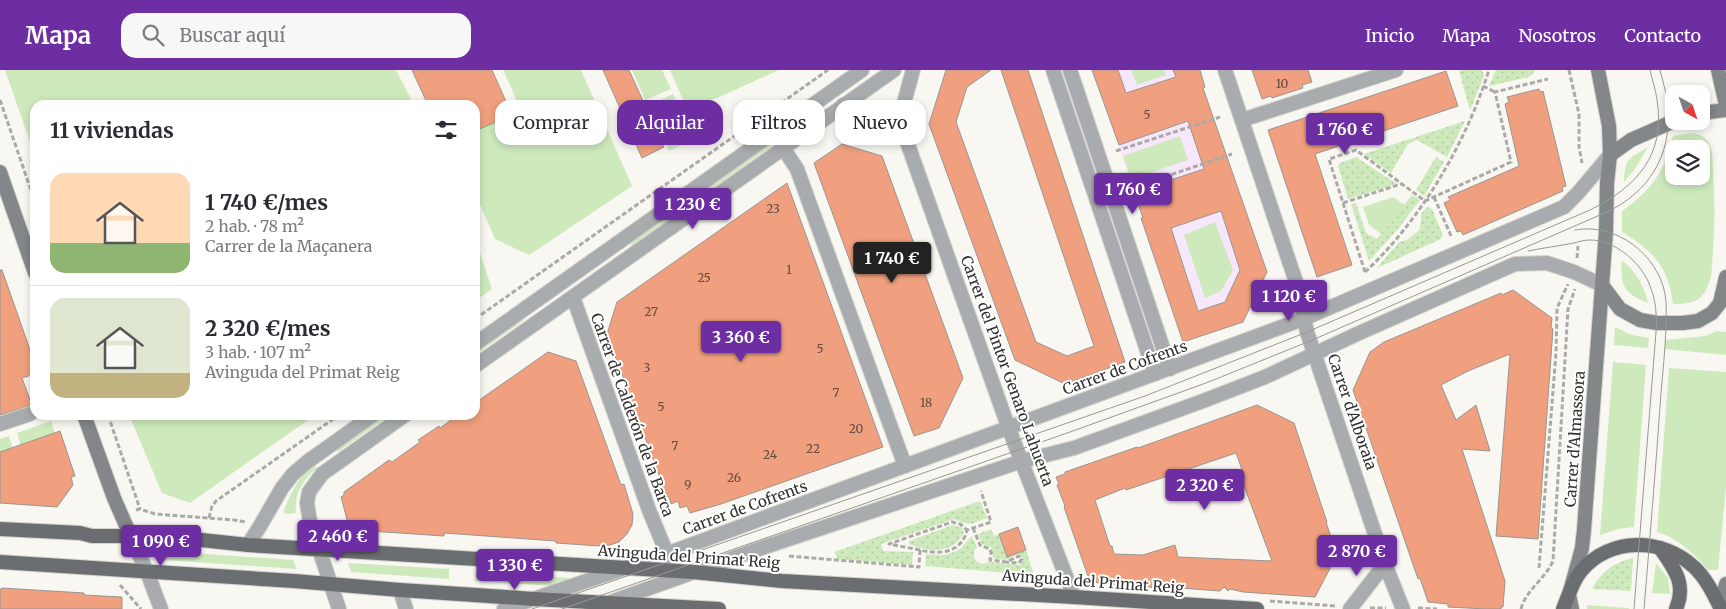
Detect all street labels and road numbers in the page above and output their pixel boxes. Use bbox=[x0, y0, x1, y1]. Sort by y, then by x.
street label: Carrer del Pintor Genaro Lahuerta bbox=[957, 253, 1058, 489]
street label: Carrer de Calderón de la Barca bbox=[587, 310, 678, 519]
street label: Carrer de Cofrents bbox=[1060, 336, 1190, 399]
street label: Carrer d'Alboraia bbox=[1324, 351, 1381, 472]
street label: Carrer d'Almassora bbox=[1560, 370, 1589, 508]
street label: Carrer de Cofrents bbox=[680, 476, 810, 539]
street label: Avinguda del Primat Reig bbox=[596, 541, 781, 572]
street label: Avinguda del Primat Reig bbox=[1000, 566, 1185, 597]

